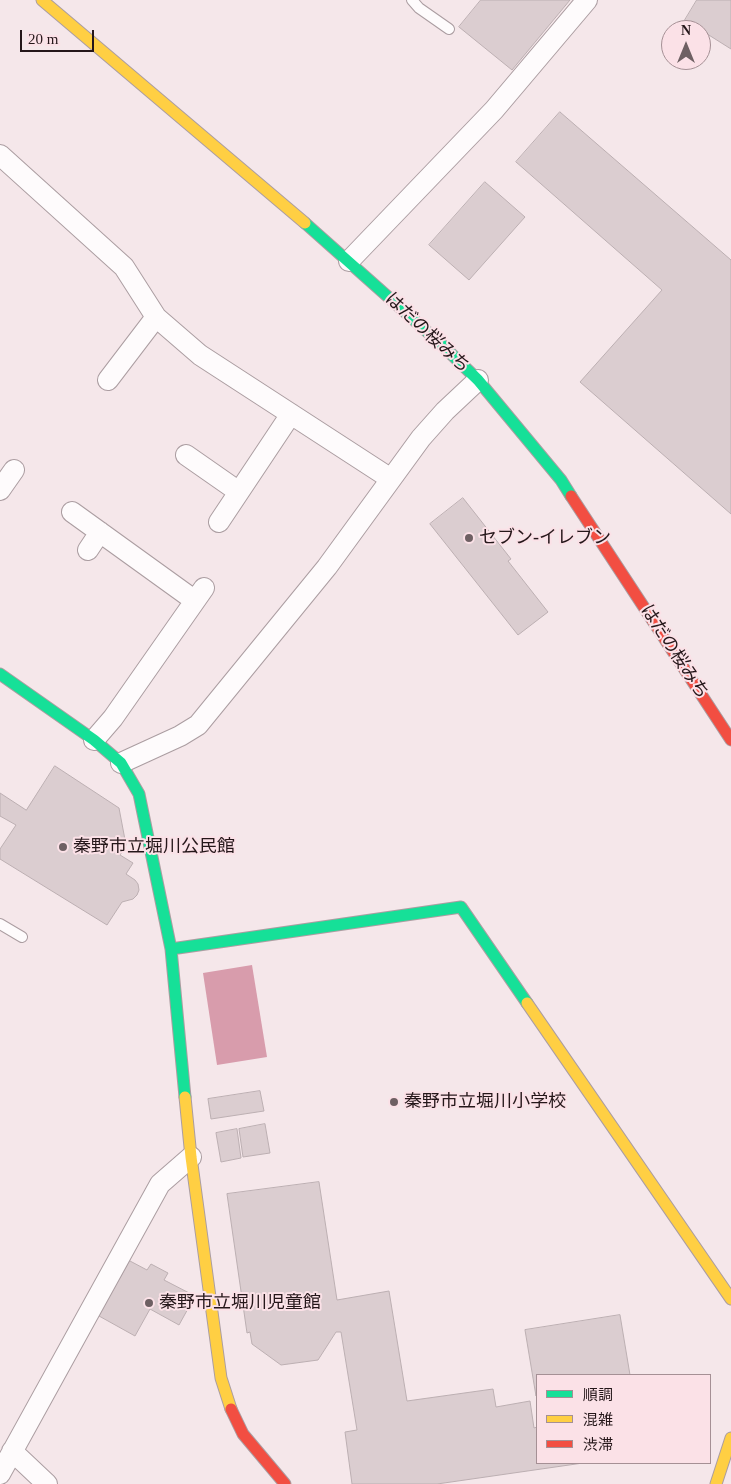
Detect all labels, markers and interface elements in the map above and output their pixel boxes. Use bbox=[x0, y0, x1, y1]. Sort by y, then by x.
scale bar bbox=[22, 20, 96, 52]
north arrow bbox=[661, 20, 711, 70]
text: N bbox=[681, 23, 691, 38]
text: 20 m bbox=[28, 31, 58, 47]
street label: はだの桜みち bbox=[380, 288, 474, 378]
place label: セブン-イレブン bbox=[479, 527, 611, 549]
marker: セブン-イレブン bbox=[463, 532, 475, 544]
street label: はだの桜みち bbox=[636, 601, 712, 703]
place label: 秦野市立堀川公民館 bbox=[73, 836, 235, 858]
marker: 秦野市立堀川公民館 bbox=[57, 841, 69, 853]
place label: 秦野市立堀川小学校 bbox=[404, 1091, 566, 1113]
marker: 秦野市立堀川小学校 bbox=[388, 1096, 400, 1108]
place label: 秦野市立堀川児童館 bbox=[159, 1292, 321, 1314]
marker: 秦野市立堀川児童館 bbox=[143, 1297, 155, 1309]
legend bbox=[536, 1374, 711, 1464]
text: 順調 bbox=[583, 1387, 613, 1403]
text: 混雑 bbox=[583, 1412, 613, 1428]
text: 渋滞 bbox=[583, 1437, 613, 1453]

